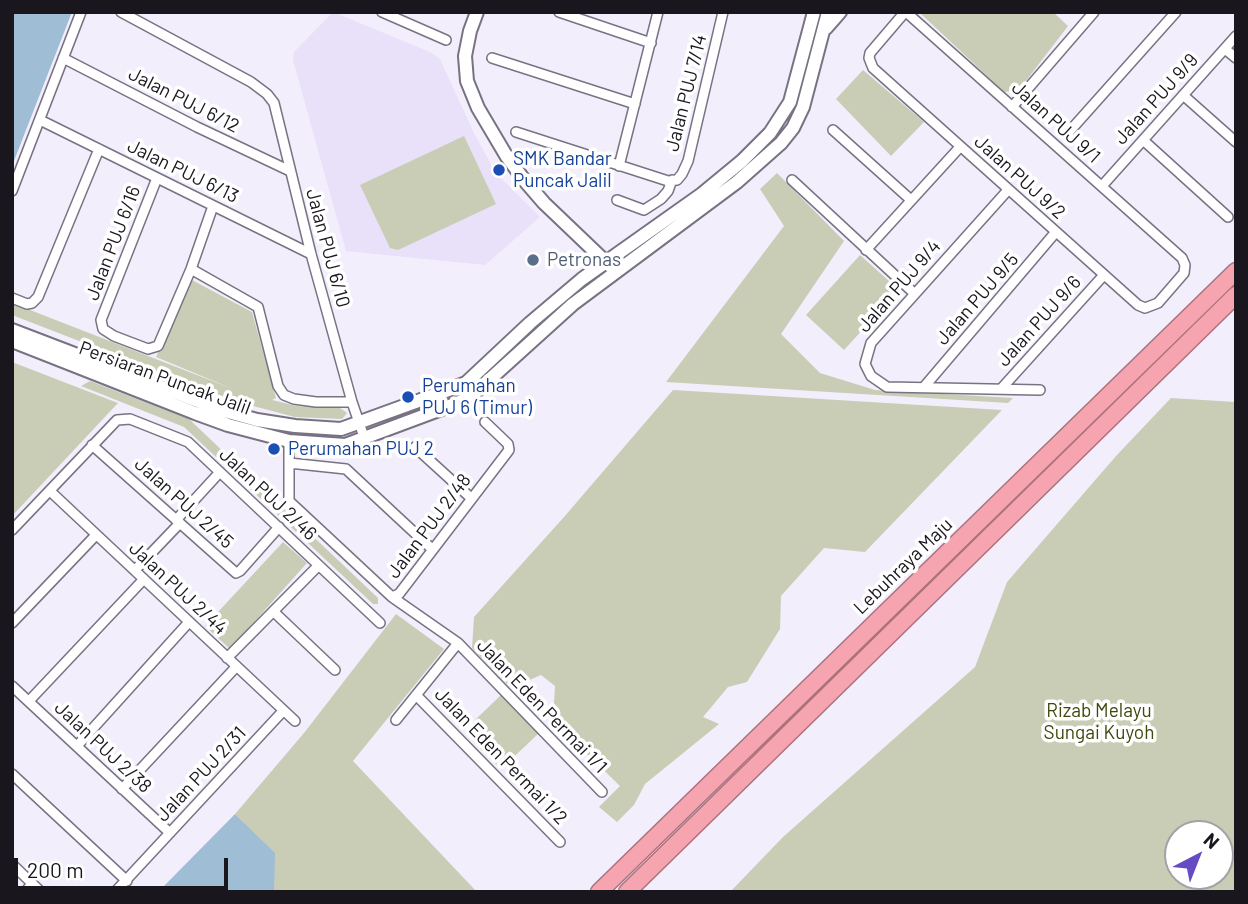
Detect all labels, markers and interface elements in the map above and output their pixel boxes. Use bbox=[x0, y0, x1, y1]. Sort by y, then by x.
street label: Jalan PUJ 7/14 bbox=[660, 32, 712, 154]
street label: Jalan PUJ 9/9 bbox=[1109, 49, 1203, 149]
street label: Jalan PUJ 6/12 bbox=[125, 62, 243, 138]
street label: Jalan PUJ 9/1 bbox=[1007, 76, 1105, 168]
street label: Jalan PUJ 9/2 bbox=[970, 130, 1070, 224]
street label: Jalan PUJ 6/13 bbox=[124, 134, 242, 208]
place label: SMK Bandar Puncak Jalil bbox=[513, 148, 612, 192]
marker: SMK Bandar Puncak Jalil bbox=[491, 162, 507, 178]
street label: Jalan PUJ 6/16 bbox=[81, 182, 145, 304]
street label: Jalan PUJ 6/10 bbox=[301, 186, 355, 310]
street label: Jalan PUJ 9/4 bbox=[853, 235, 945, 337]
street label: Jalan PUJ 9/5 bbox=[931, 248, 1023, 350]
place label: Petronas bbox=[547, 249, 621, 271]
marker: Petronas bbox=[525, 252, 541, 268]
street label: Jalan PUJ 9/6 bbox=[992, 271, 1086, 371]
street label: Persiaran Puncak Jalil bbox=[76, 336, 254, 420]
place label: Perumahan PUJ 6 (Timur) bbox=[422, 375, 532, 419]
marker: Perumahan PUJ 6 (Timur) bbox=[400, 389, 416, 405]
place label: Perumahan PUJ 2 bbox=[288, 438, 434, 460]
marker: Perumahan PUJ 2 bbox=[266, 441, 282, 457]
street label: Jalan PUJ 2/46 bbox=[214, 443, 322, 545]
street label: Jalan PUJ 2/45 bbox=[130, 453, 238, 553]
street label: Jalan PUJ 2/48 bbox=[382, 469, 476, 583]
street label: Lebuhraya Maju bbox=[849, 513, 957, 619]
street label: Jalan PUJ 2/44 bbox=[124, 537, 232, 639]
street label: Jalan Eden Permai 1/1 bbox=[472, 634, 612, 778]
street label: Jalan Eden Permai 1/2 bbox=[430, 683, 572, 829]
street label: Jalan PUJ 2/38 bbox=[50, 696, 156, 798]
park label: Rizab Melayu Sungai Kuyoh bbox=[1044, 700, 1154, 744]
street label: Jalan PUJ 2/31 bbox=[151, 722, 251, 826]
north arrow bbox=[1164, 820, 1234, 890]
text: N bbox=[1200, 828, 1224, 853]
scale bar bbox=[18, 844, 231, 888]
text: 200 m bbox=[27, 857, 84, 882]

